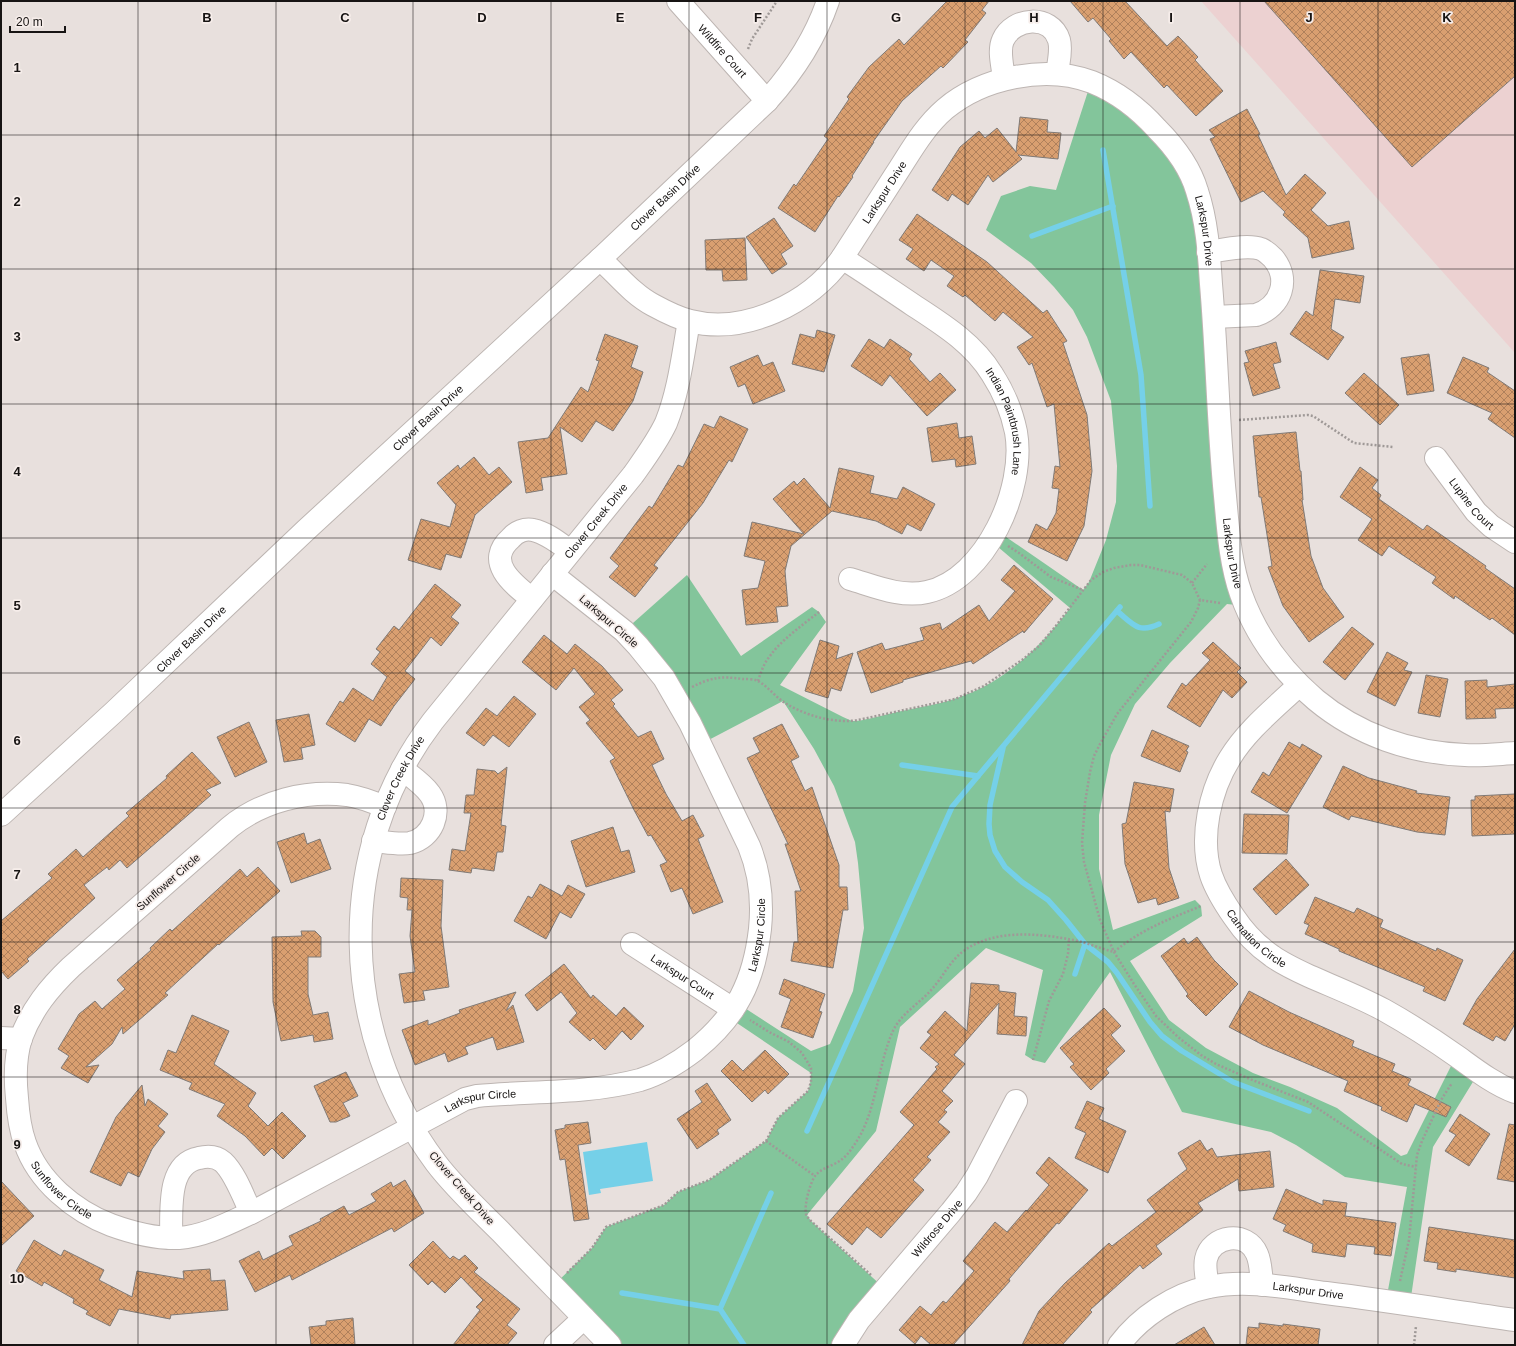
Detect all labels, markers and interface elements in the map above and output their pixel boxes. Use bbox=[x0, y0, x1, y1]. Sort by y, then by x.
scale bar bbox=[10, 8, 65, 34]
text: B bbox=[202, 10, 212, 25]
text: C bbox=[340, 10, 350, 25]
text: D bbox=[477, 10, 487, 25]
text: E bbox=[616, 10, 625, 25]
text: F bbox=[754, 10, 762, 25]
text: G bbox=[891, 10, 901, 25]
text: H bbox=[1029, 10, 1039, 25]
text: I bbox=[1169, 10, 1173, 25]
text: J bbox=[1305, 10, 1313, 25]
text: K bbox=[1442, 10, 1452, 25]
text: 20 m bbox=[16, 15, 43, 29]
street label: Wildfire Court bbox=[696, 22, 749, 80]
text: 1 bbox=[13, 60, 21, 75]
street label: Larkspur Drive bbox=[860, 159, 909, 225]
street label: Clover Basin Drive bbox=[628, 162, 702, 233]
text: 2 bbox=[13, 194, 21, 209]
street label: Larkspur Drive bbox=[1193, 194, 1216, 267]
text: 3 bbox=[13, 329, 21, 344]
street label: Indian Paintbrush Lane bbox=[983, 365, 1024, 476]
street label: Clover Basin Drive bbox=[390, 382, 465, 453]
text: 4 bbox=[13, 464, 21, 479]
street label: Lupine Court bbox=[1447, 476, 1496, 532]
street label: Clover Creek Drive bbox=[562, 481, 630, 561]
street label: Larkspur Drive bbox=[1221, 517, 1245, 590]
street label: Larkspur Circle bbox=[577, 592, 641, 650]
text: 5 bbox=[13, 598, 21, 613]
street label: Clover Basin Drive bbox=[154, 603, 228, 675]
text: 6 bbox=[13, 733, 21, 748]
street label: Clover Creek Drive bbox=[374, 734, 427, 822]
street label: Sunflower Circle bbox=[134, 851, 202, 913]
text: 7 bbox=[13, 867, 21, 882]
street label: Larkspur Circle bbox=[746, 898, 767, 973]
street label: Carnation Circle bbox=[1224, 907, 1288, 970]
street label: Larkspur Court bbox=[649, 952, 716, 1001]
text: 8 bbox=[13, 1002, 21, 1017]
street label: Larkspur Circle bbox=[442, 1087, 516, 1115]
text: 9 bbox=[13, 1137, 21, 1152]
street label: Clover Creek Drive bbox=[427, 1149, 497, 1227]
street label: Sunflower Circle bbox=[28, 1159, 94, 1221]
street label: Wildrose Drive bbox=[909, 1197, 965, 1260]
text: 10 bbox=[10, 1271, 24, 1286]
street label: Larkspur Drive bbox=[1272, 1280, 1344, 1301]

